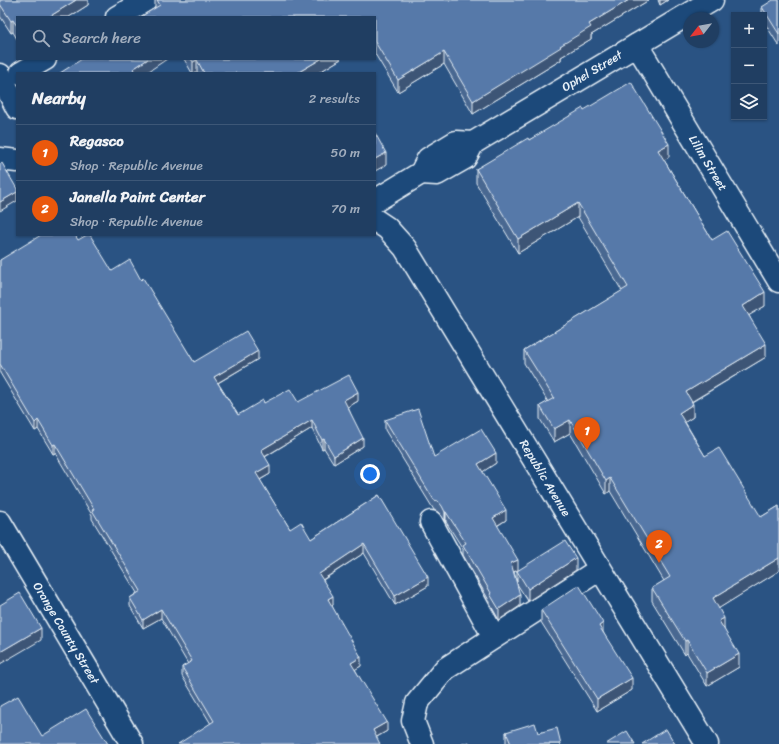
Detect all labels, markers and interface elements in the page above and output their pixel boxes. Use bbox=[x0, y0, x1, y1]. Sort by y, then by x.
north arrow bbox=[683, 12, 719, 48]
map controls bbox=[731, 12, 767, 120]
button: + bbox=[731, 12, 767, 48]
search box bbox=[16, 16, 376, 60]
text: Search here bbox=[62, 25, 141, 51]
icon: search bbox=[30, 27, 52, 49]
street label: Ophel Street bbox=[557, 44, 628, 98]
button: − bbox=[731, 48, 767, 84]
text: Nearby bbox=[32, 83, 86, 113]
button: layers bbox=[731, 84, 767, 120]
text: 2 results bbox=[309, 87, 360, 110]
text: Regasco bbox=[70, 128, 124, 154]
street label: Lilim Street bbox=[682, 131, 734, 195]
text: 1 bbox=[42, 141, 48, 164]
text: 50 m bbox=[330, 141, 360, 164]
text: Shop · Republic Avenue bbox=[70, 154, 203, 177]
text: Janella Paint Center bbox=[70, 184, 205, 210]
text: 2 bbox=[41, 197, 49, 220]
text: 70 m bbox=[331, 197, 360, 220]
text: Shop · Republic Avenue bbox=[70, 210, 203, 233]
pin: 1 bbox=[574, 417, 600, 450]
street label: Republic Avenue bbox=[513, 435, 577, 521]
your location bbox=[360, 464, 380, 484]
pin: 2 bbox=[646, 530, 672, 563]
street label: Orange County Street bbox=[27, 578, 106, 689]

